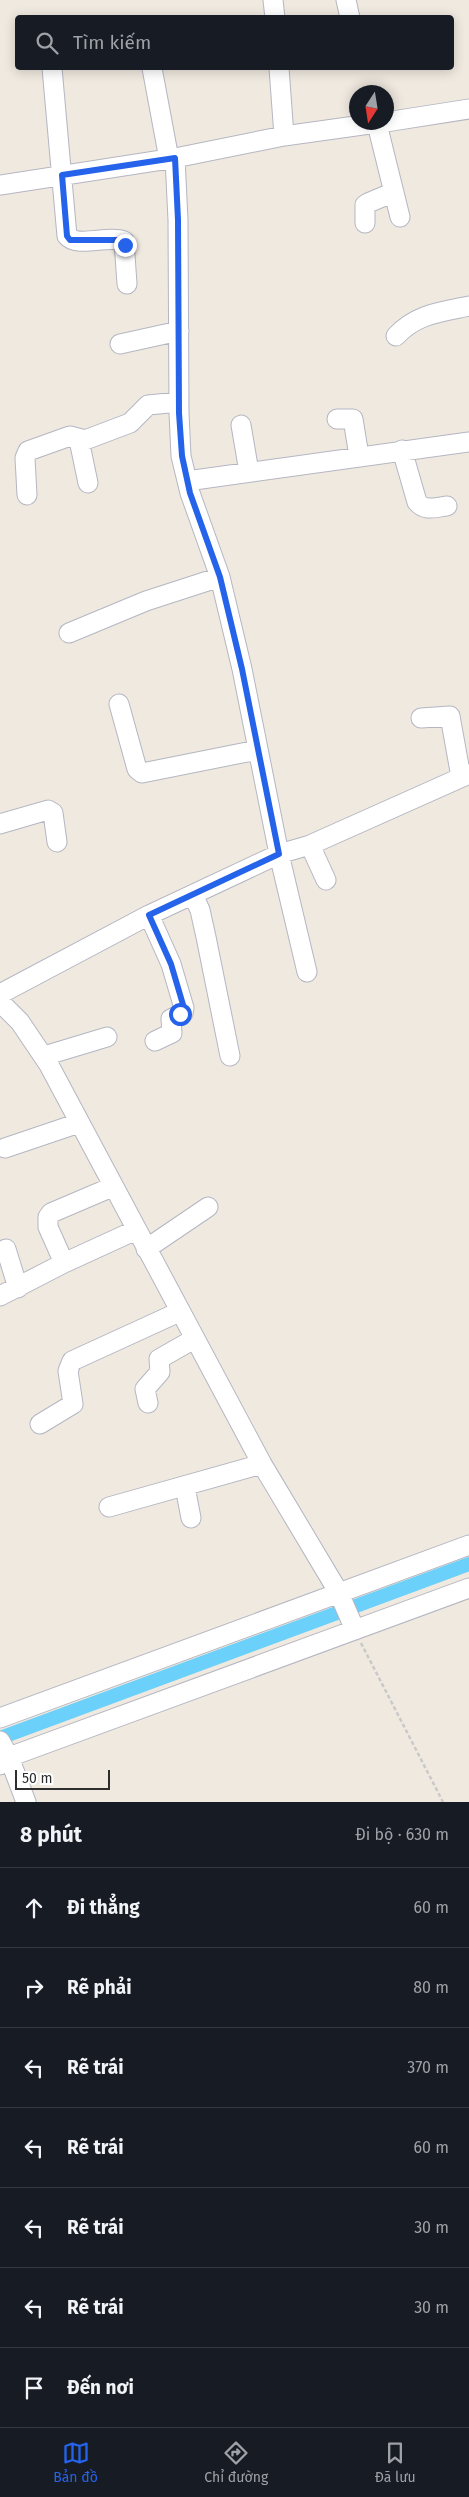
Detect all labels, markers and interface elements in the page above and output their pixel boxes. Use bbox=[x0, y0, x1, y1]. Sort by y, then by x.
search box bbox=[15, 15, 454, 70]
icon: search bbox=[33, 29, 61, 57]
text: Tìm kiếm bbox=[73, 31, 151, 54]
north arrow bbox=[349, 85, 394, 130]
route end bbox=[114, 234, 137, 257]
route start bbox=[169, 1003, 192, 1026]
scale bar bbox=[15, 1767, 110, 1790]
text: 50 m bbox=[22, 1770, 53, 1787]
text: 8 phút bbox=[20, 1822, 82, 1848]
text: Đi bộ · 630 m bbox=[355, 1825, 449, 1844]
icon: ahead bbox=[20, 1894, 48, 1922]
text: Đi thẳng bbox=[67, 1896, 140, 1919]
text: 60 m bbox=[414, 1898, 449, 1917]
icon: right bbox=[20, 1974, 48, 2002]
text: Rẽ phải bbox=[67, 1976, 132, 1999]
text: 80 m bbox=[413, 1978, 449, 1997]
icon: left bbox=[20, 2054, 48, 2082]
text: Rẽ trái bbox=[67, 2056, 124, 2079]
text: 370 m bbox=[407, 2058, 449, 2077]
icon: left bbox=[20, 2134, 48, 2162]
text: Rẽ trái bbox=[67, 2136, 124, 2159]
text: 60 m bbox=[414, 2138, 449, 2157]
icon: left bbox=[20, 2214, 48, 2242]
text: Rẽ trái bbox=[67, 2216, 124, 2239]
text: 30 m bbox=[414, 2218, 449, 2237]
icon: left bbox=[20, 2294, 48, 2322]
text: Rẽ trái bbox=[67, 2296, 124, 2319]
text: 30 m bbox=[414, 2298, 449, 2317]
icon: arrive bbox=[20, 2374, 48, 2402]
text: Đến nơi bbox=[67, 2376, 134, 2399]
tab: Bản đồ bbox=[53, 2439, 98, 2486]
tab: Chỉ đường bbox=[204, 2439, 268, 2486]
tab: Đã lưu bbox=[375, 2439, 416, 2486]

